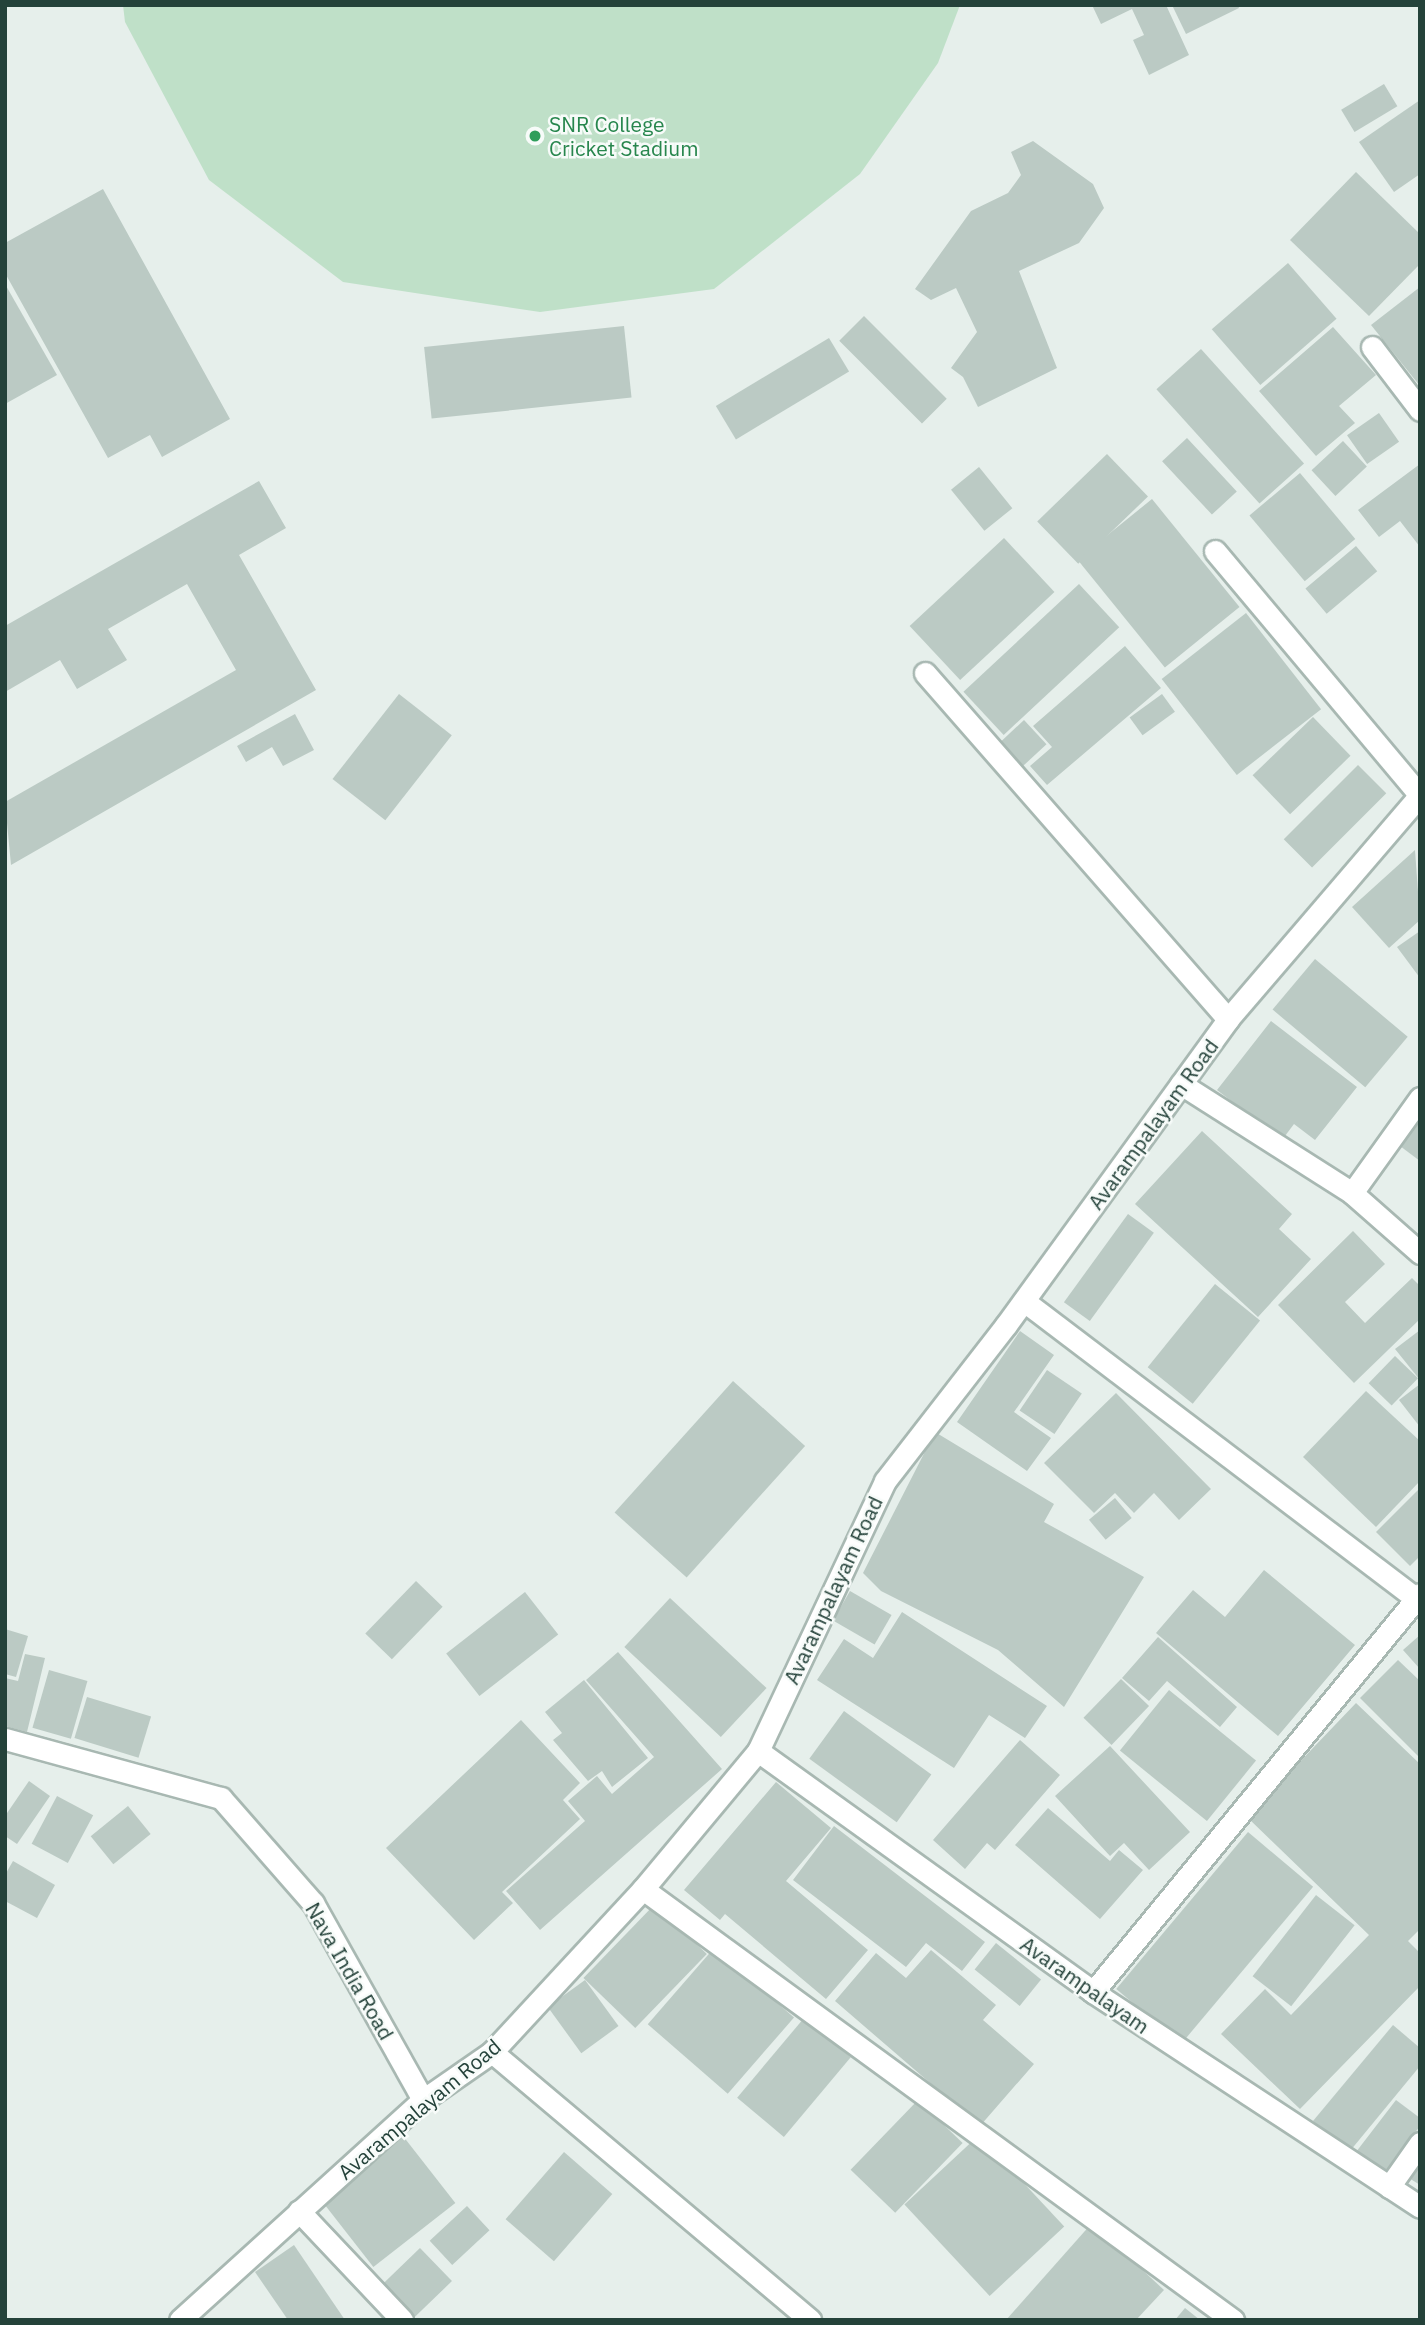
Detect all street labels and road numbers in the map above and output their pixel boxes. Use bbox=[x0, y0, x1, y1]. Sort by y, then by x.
street label: Avarampalayam Road bbox=[1083, 1034, 1223, 1214]
street label: Avarampalayam Road bbox=[778, 1492, 888, 1688]
street label: Nava India Road bbox=[300, 1898, 400, 2044]
street label: Avarampalayam bbox=[1016, 1931, 1154, 2039]
street label: Avarampalayam Road bbox=[332, 2034, 506, 2184]

